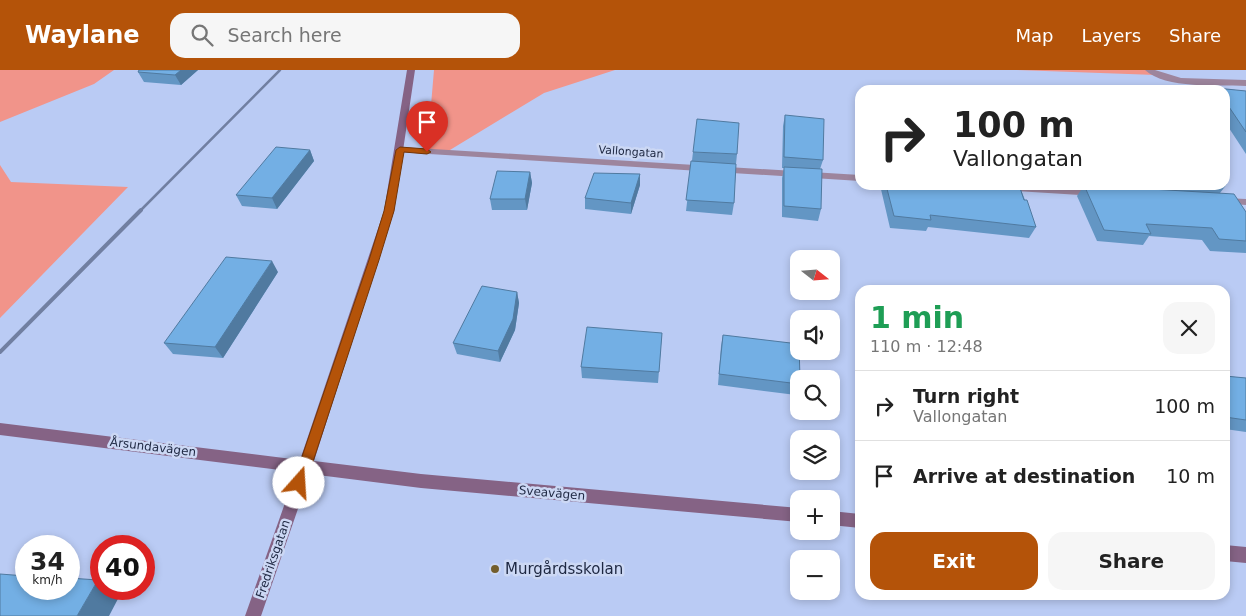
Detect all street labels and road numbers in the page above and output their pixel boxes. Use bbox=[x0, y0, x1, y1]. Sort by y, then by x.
street label: Vallongatan bbox=[598, 143, 664, 161]
street label: Årsundavägen bbox=[109, 434, 197, 459]
street label: Sveavägen bbox=[518, 483, 586, 503]
street label: Fredriksgatan bbox=[253, 518, 293, 600]

